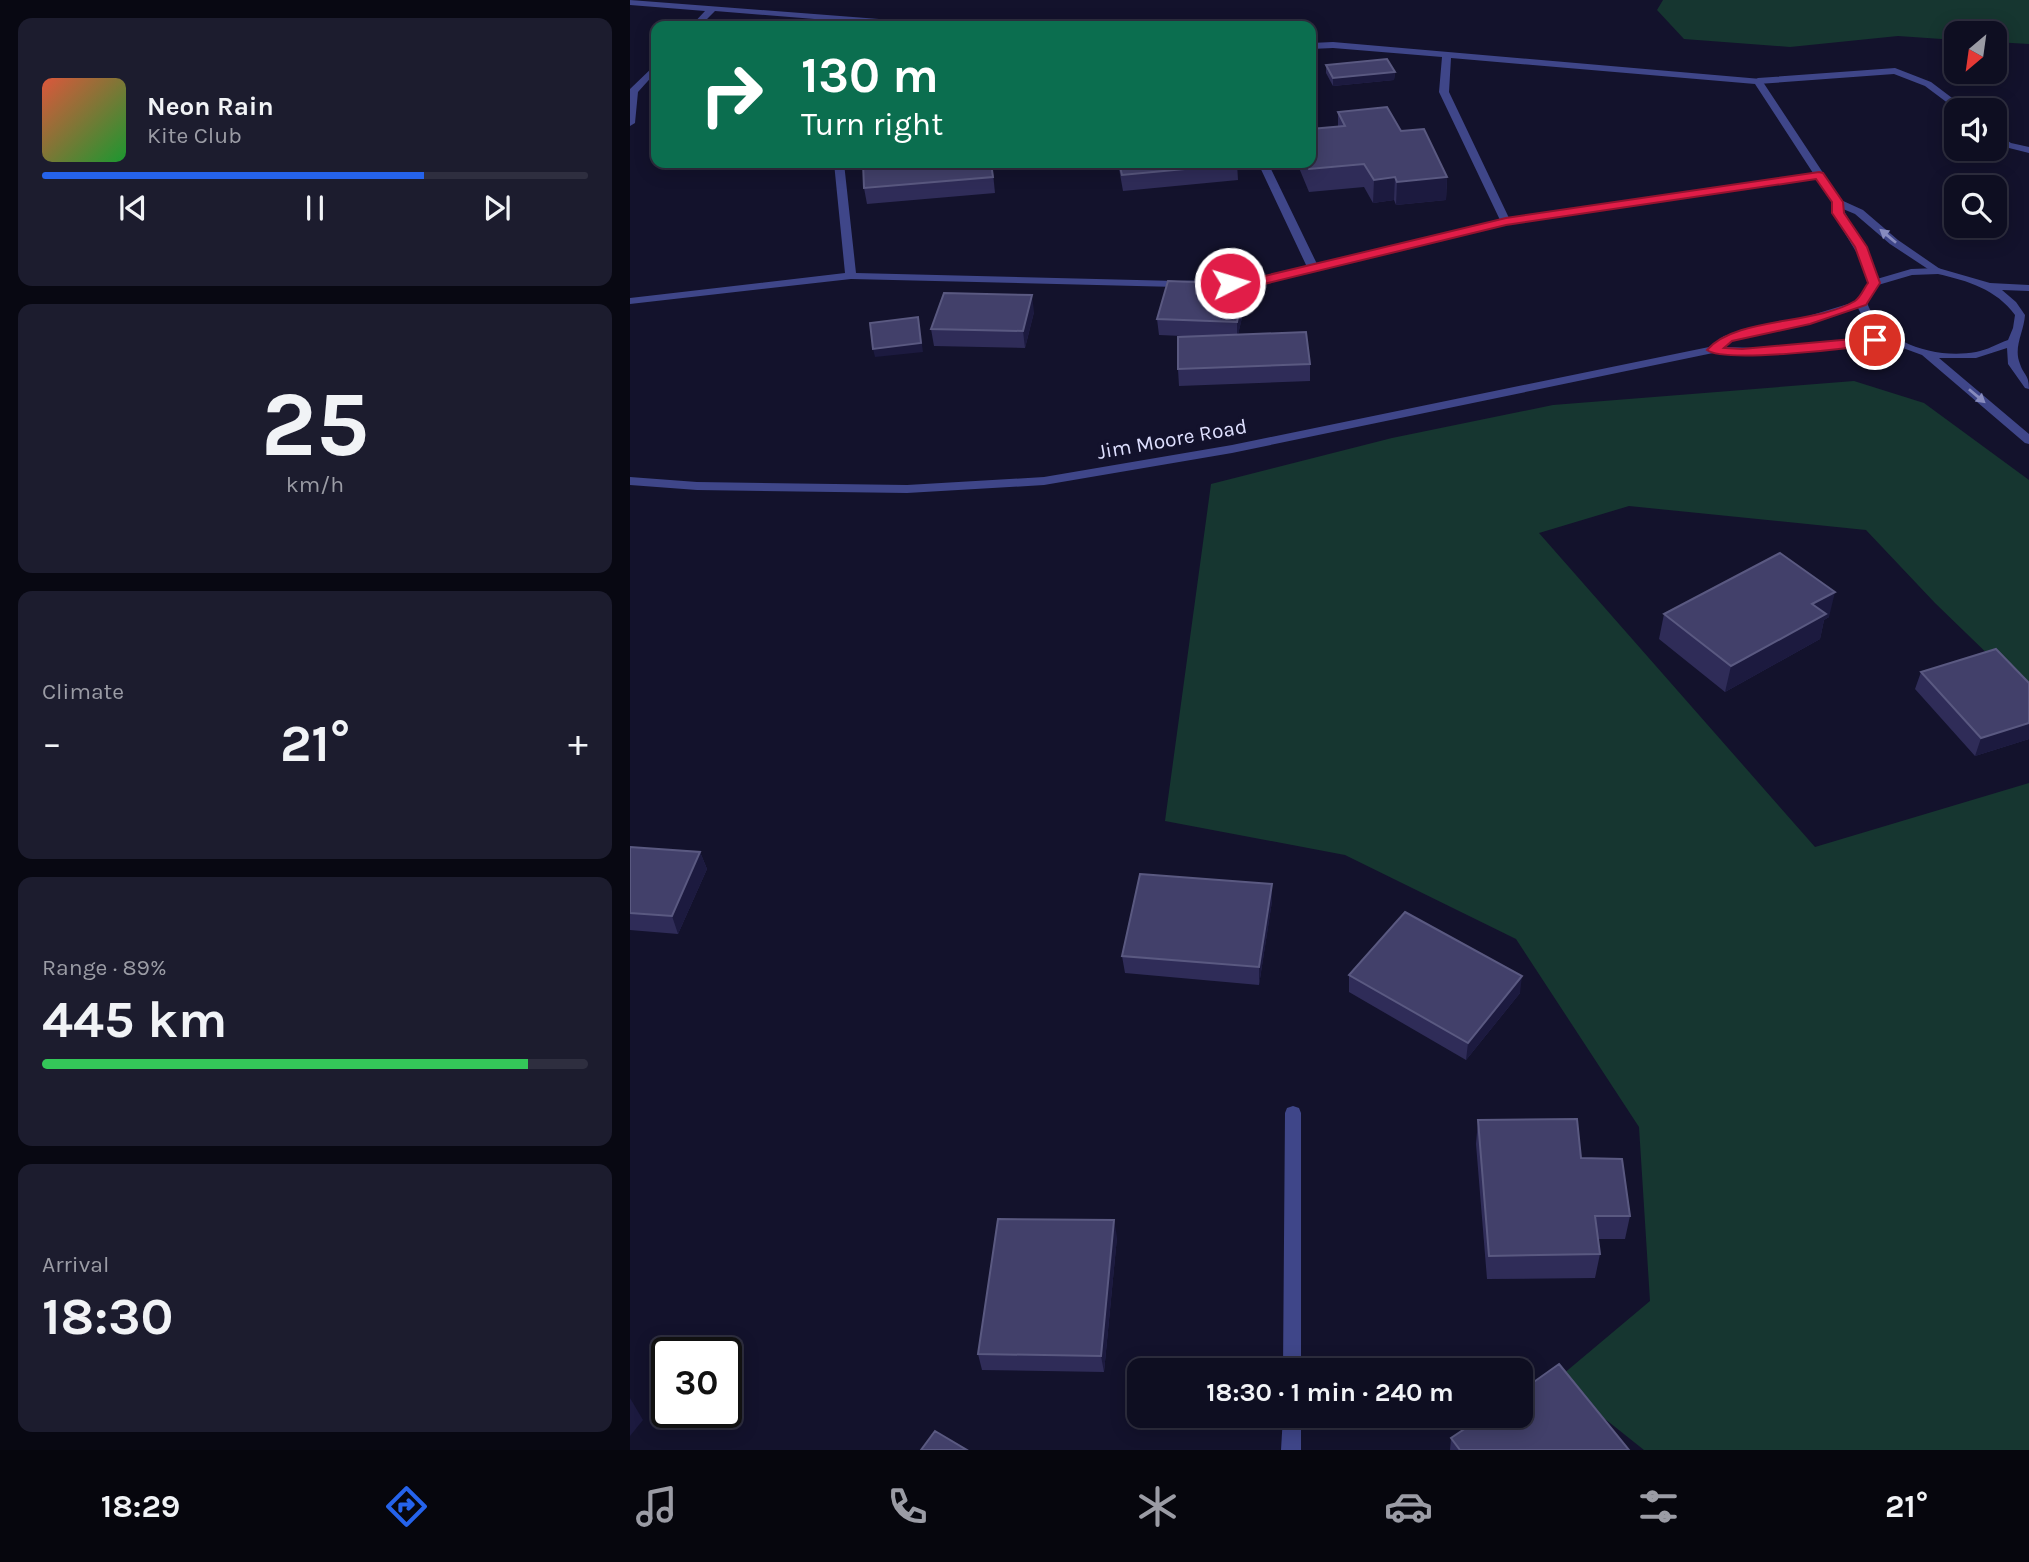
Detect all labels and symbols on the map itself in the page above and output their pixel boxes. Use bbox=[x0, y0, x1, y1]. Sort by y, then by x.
north arrow bbox=[1944, 21, 2007, 84]
one-way arrow bbox=[1879, 229, 1896, 244]
position arrow bbox=[1193, 246, 1267, 320]
pin bbox=[1845, 310, 1905, 370]
one-way arrow bbox=[1969, 388, 1986, 403]
street label: Jim Moore Road bbox=[1095, 414, 1249, 464]
speed limit sign: 30 bbox=[651, 1337, 742, 1428]

